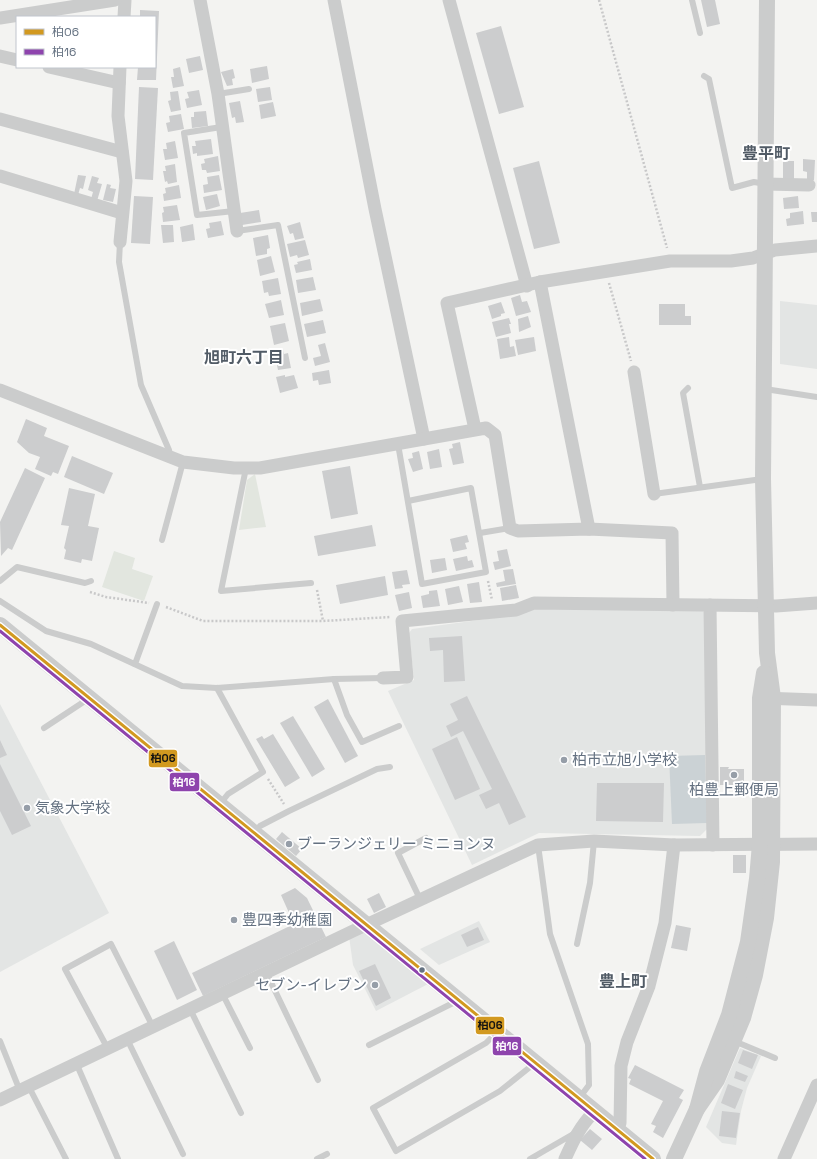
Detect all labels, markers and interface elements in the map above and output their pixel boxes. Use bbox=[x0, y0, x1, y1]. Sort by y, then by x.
legend bbox=[16, 16, 156, 68]
text: 柏06 bbox=[52, 24, 79, 40]
text: 柏16 bbox=[52, 44, 76, 60]
district label: 豊平町 bbox=[742, 143, 790, 164]
district label: 旭町六丁目 bbox=[204, 347, 284, 368]
line badge: 柏06 bbox=[148, 749, 178, 768]
place label: 柏市立旭小学校 bbox=[572, 750, 677, 769]
text: 柏06 bbox=[151, 751, 176, 765]
marker: 柏市立旭小学校 bbox=[559, 755, 569, 765]
marker: 柏豊上郵便局 bbox=[729, 770, 739, 780]
line badge: 柏16 bbox=[169, 772, 200, 792]
text: 柏16 bbox=[173, 775, 196, 789]
place label: 柏豊上郵便局 bbox=[689, 780, 779, 799]
place label: 気象大学校 bbox=[35, 798, 110, 817]
marker: 気象大学校 bbox=[22, 803, 32, 813]
place label: ブーランジェリー ミニョンヌ bbox=[297, 834, 496, 853]
marker: ブーランジェリー ミニョンヌ bbox=[284, 839, 294, 849]
place label: 豊四季幼稚園 bbox=[242, 910, 332, 929]
marker: 豊四季幼稚園 bbox=[229, 915, 239, 925]
unlabelled marker bbox=[417, 965, 427, 975]
district label: 豊上町 bbox=[599, 971, 647, 992]
place label: セブン-イレブン bbox=[255, 975, 367, 994]
marker: セブン-イレブン bbox=[370, 980, 380, 990]
line badge: 柏06 bbox=[475, 1016, 505, 1035]
text: 柏06 bbox=[478, 1018, 503, 1032]
line badge: 柏16 bbox=[492, 1036, 522, 1056]
text: 柏16 bbox=[496, 1039, 519, 1053]

